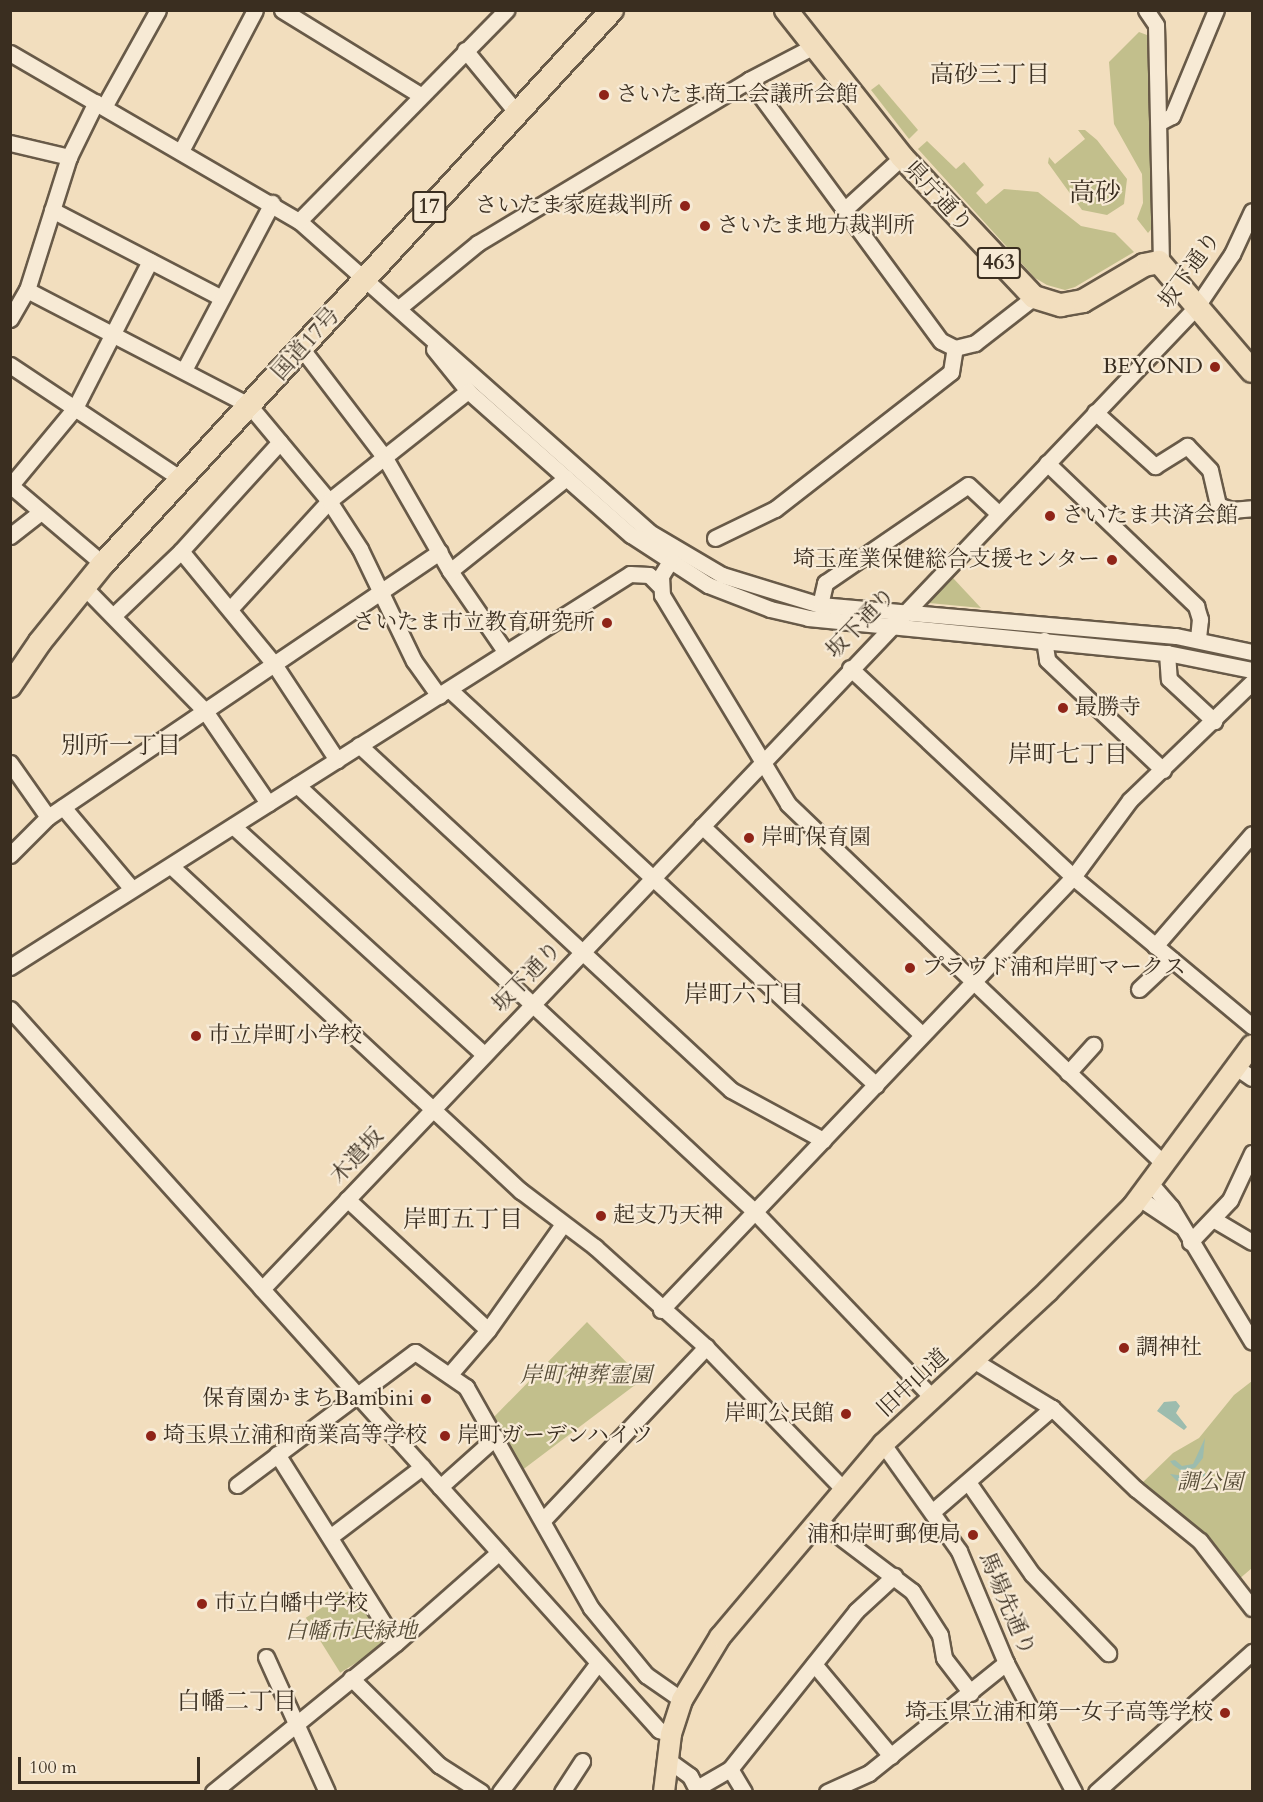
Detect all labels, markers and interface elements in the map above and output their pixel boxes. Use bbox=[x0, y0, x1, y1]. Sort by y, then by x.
district label: 高砂三丁目 bbox=[930, 61, 1050, 89]
place label: さいたま商工会議所会館 bbox=[616, 82, 858, 108]
marker: さいたま商工会議所会館 bbox=[597, 88, 611, 102]
street label: 県庁通り bbox=[898, 156, 978, 238]
district label: 高砂 bbox=[1069, 177, 1121, 209]
road number: 17 bbox=[411, 189, 447, 225]
place label: さいたま家庭裁判所 bbox=[475, 193, 673, 219]
marker: さいたま家庭裁判所 bbox=[678, 199, 692, 213]
place label: さいたま地方裁判所 bbox=[717, 213, 915, 239]
marker: さいたま地方裁判所 bbox=[698, 219, 712, 233]
street label: 坂下通り bbox=[1153, 227, 1227, 313]
road number: 463 bbox=[976, 245, 1022, 281]
street label: 国道17号 bbox=[267, 302, 345, 386]
place label: BEYOND bbox=[1102, 354, 1203, 380]
marker: BEYOND bbox=[1208, 360, 1222, 374]
place label: さいたま共済会館 bbox=[1062, 503, 1238, 529]
marker: さいたま共済会館 bbox=[1043, 509, 1057, 523]
place label: 埼玉産業保健総合支援センター bbox=[792, 547, 1100, 573]
marker: 埼玉産業保健総合支援センター bbox=[1105, 553, 1119, 567]
street label: 坂下通り bbox=[821, 582, 901, 664]
place label: さいたま市立教育研究所 bbox=[353, 610, 595, 636]
marker: さいたま市立教育研究所 bbox=[600, 616, 614, 630]
place label: 最勝寺 bbox=[1075, 695, 1141, 721]
marker: 最勝寺 bbox=[1056, 701, 1070, 715]
district label: 別所一丁目 bbox=[61, 732, 181, 760]
district label: 岸町七丁目 bbox=[1008, 741, 1128, 769]
place label: 岸町保育園 bbox=[761, 825, 871, 851]
marker: 岸町保育園 bbox=[742, 831, 756, 845]
street label: 坂下通り bbox=[487, 936, 567, 1018]
place label: プラウド浦和岸町マークス bbox=[922, 955, 1186, 981]
marker: プラウド浦和岸町マークス bbox=[903, 961, 917, 975]
district label: 岸町六丁目 bbox=[684, 981, 804, 1009]
place label: 市立岸町小学校 bbox=[208, 1023, 362, 1049]
marker: 市立岸町小学校 bbox=[189, 1029, 203, 1043]
street label: 木遣坂 bbox=[325, 1123, 389, 1189]
place label: 起支乃天神 bbox=[613, 1203, 723, 1229]
district label: 岸町五丁目 bbox=[403, 1206, 523, 1234]
marker: 起支乃天神 bbox=[594, 1209, 608, 1223]
place label: 調神社 bbox=[1136, 1335, 1202, 1361]
marker: 調神社 bbox=[1117, 1341, 1131, 1355]
street label: 旧中山道 bbox=[872, 1343, 954, 1423]
park label: 岸町神葬霊園 bbox=[520, 1363, 652, 1389]
place label: 保育園かまちBambini bbox=[202, 1386, 414, 1412]
marker: 保育園かまちBambini bbox=[419, 1392, 433, 1406]
place label: 岸町公民館 bbox=[724, 1401, 834, 1427]
marker: 岸町公民館 bbox=[839, 1407, 853, 1421]
place label: 埼玉県立浦和商業高等学校 bbox=[163, 1423, 427, 1449]
place label: 岸町ガーデンハイツ bbox=[457, 1423, 655, 1449]
marker: 埼玉県立浦和商業高等学校 bbox=[144, 1429, 158, 1443]
marker: 岸町ガーデンハイツ bbox=[438, 1429, 452, 1443]
park label: 調公園 bbox=[1177, 1470, 1243, 1496]
place label: 浦和岸町郵便局 bbox=[807, 1522, 961, 1548]
marker: 浦和岸町郵便局 bbox=[966, 1528, 980, 1542]
street label: 馬場先通り bbox=[973, 1548, 1041, 1660]
place label: 市立白幡中学校 bbox=[214, 1591, 368, 1617]
marker: 市立白幡中学校 bbox=[195, 1597, 209, 1611]
park label: 白幡市民緑地 bbox=[285, 1619, 417, 1645]
district label: 白幡二丁目 bbox=[177, 1688, 297, 1716]
place label: 埼玉県立浦和第一女子高等学校 bbox=[905, 1700, 1213, 1726]
marker: 埼玉県立浦和第一女子高等学校 bbox=[1218, 1706, 1232, 1720]
scale bar bbox=[21, 1745, 202, 1783]
text: 100 m bbox=[29, 1755, 77, 1780]

